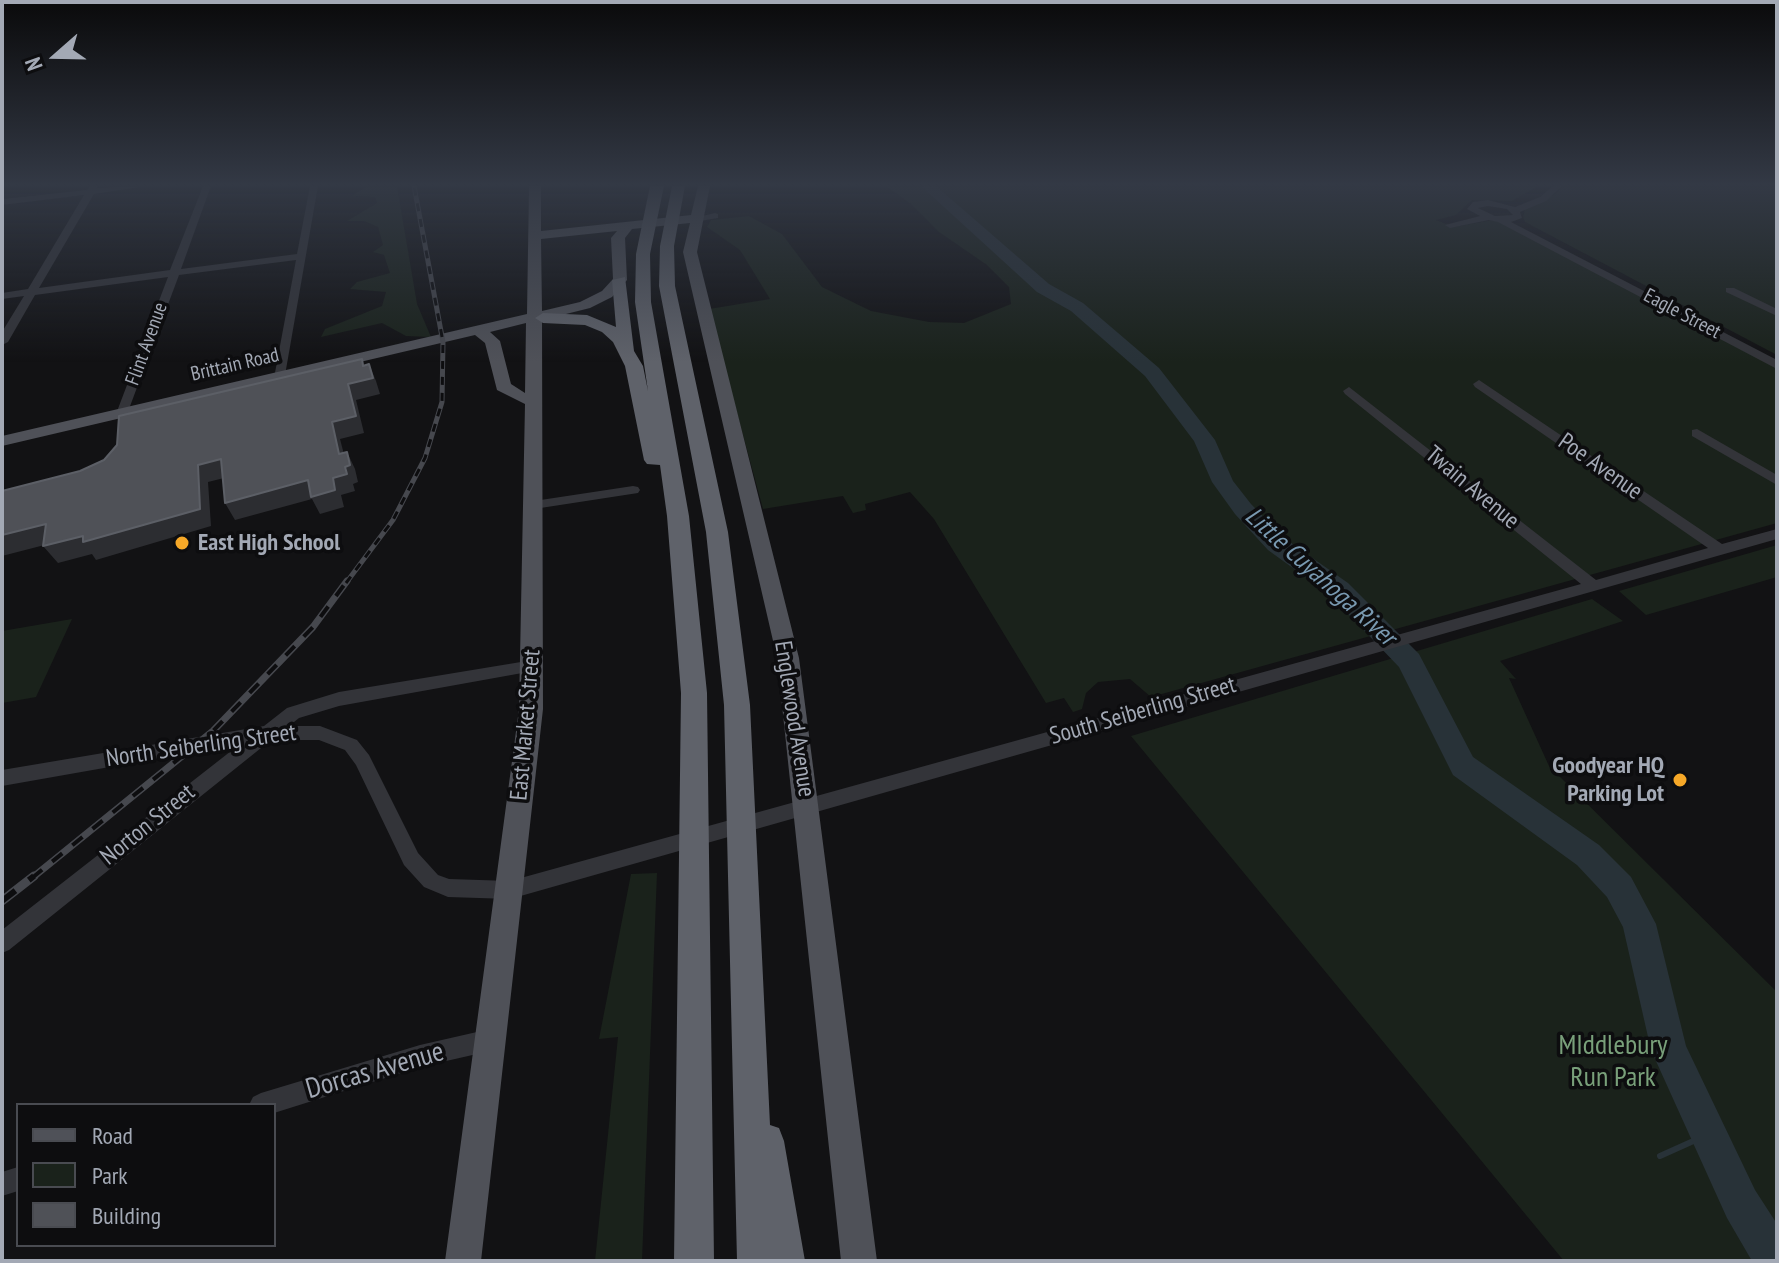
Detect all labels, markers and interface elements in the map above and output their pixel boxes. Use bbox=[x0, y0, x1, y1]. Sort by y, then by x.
north arrow bbox=[16, 16, 96, 96]
text: N bbox=[18, 54, 49, 75]
street label: Eagle Street bbox=[1639, 284, 1725, 344]
street label: Flint Avenue bbox=[121, 299, 173, 389]
street label: Brittain Road bbox=[189, 343, 281, 387]
street label: Poe Avenue bbox=[1552, 428, 1648, 506]
street label: Twain Avenue bbox=[1419, 440, 1525, 536]
water label: Little Cuyahoga River bbox=[1238, 501, 1402, 653]
place label: East High School bbox=[198, 529, 340, 557]
marker: East High School bbox=[173, 534, 191, 552]
street label: Englewood Avenue bbox=[767, 639, 821, 799]
street label: East Market Street bbox=[505, 648, 547, 802]
street label: South Seiberling Street bbox=[1047, 671, 1239, 751]
street label: North Seiberling Street bbox=[104, 718, 298, 774]
place label: Goodyear HQ Parking Lot bbox=[1552, 752, 1664, 808]
marker: Goodyear HQ Parking Lot bbox=[1671, 771, 1689, 789]
street label: Norton Street bbox=[95, 778, 201, 872]
park label: MIddlebury Run Park bbox=[1558, 1029, 1668, 1095]
street label: Dorcas Avenue bbox=[302, 1035, 448, 1107]
legend bbox=[16, 1103, 276, 1247]
text: Road bbox=[92, 1120, 133, 1151]
text: Park bbox=[92, 1160, 128, 1191]
text: Building bbox=[92, 1200, 161, 1231]

